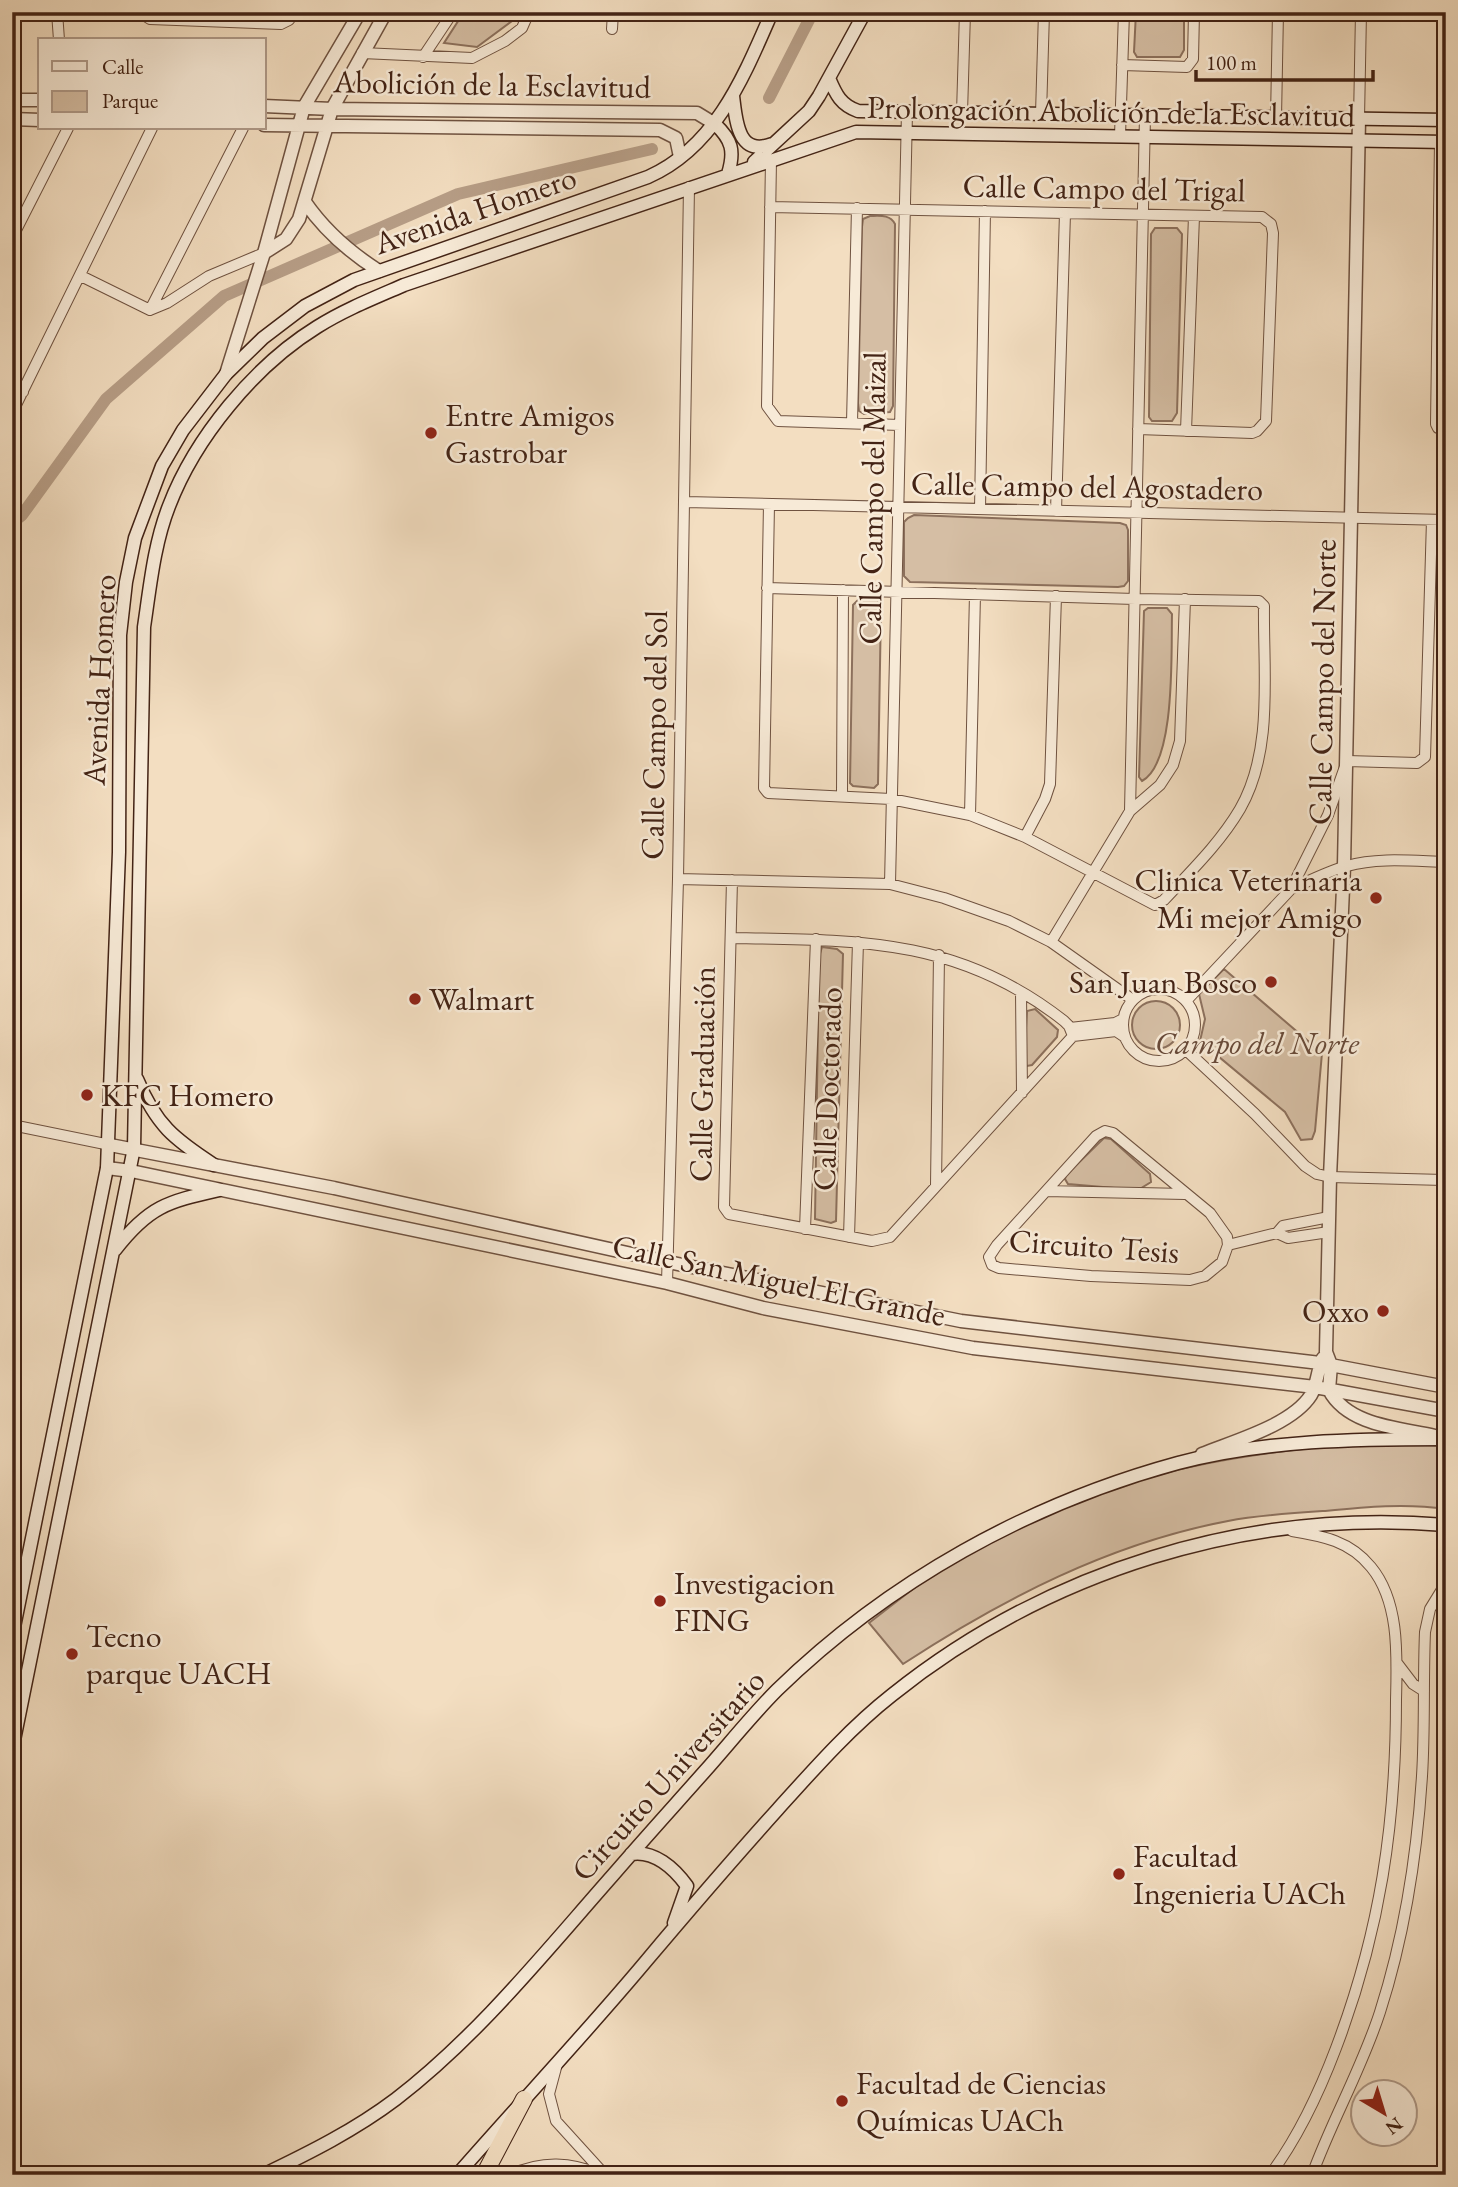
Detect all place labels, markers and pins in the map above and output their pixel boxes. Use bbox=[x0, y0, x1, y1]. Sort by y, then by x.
place label: Entre Amigos Gastrobar bbox=[445, 394, 615, 473]
marker: Entre Amigos Gastrobar bbox=[423, 425, 439, 441]
place label: Clinica Veterinaria Mi mejor Amigo bbox=[1135, 859, 1362, 938]
marker: Clinica Veterinaria Mi mejor Amigo bbox=[1368, 890, 1384, 906]
place label: San Juan Bosco bbox=[1069, 961, 1257, 1003]
marker: San Juan Bosco bbox=[1263, 974, 1279, 990]
place label: Walmart bbox=[429, 978, 534, 1020]
marker: Walmart bbox=[407, 991, 423, 1007]
place label: KFC Homero bbox=[101, 1074, 274, 1116]
marker: KFC Homero bbox=[79, 1087, 95, 1103]
place label: Oxxo bbox=[1302, 1290, 1369, 1332]
marker: Oxxo bbox=[1375, 1303, 1391, 1319]
place label: Investigacion FING bbox=[674, 1562, 835, 1641]
marker: Investigacion FING bbox=[652, 1593, 668, 1609]
place label: Tecno parque UACH bbox=[86, 1615, 271, 1694]
marker: Tecno parque UACH bbox=[64, 1646, 80, 1662]
place label: Facultad Ingenieria UACh bbox=[1133, 1835, 1346, 1914]
marker: Facultad Ingenieria UACh bbox=[1111, 1866, 1127, 1882]
place label: Facultad de Ciencias Químicas UACh bbox=[856, 2062, 1106, 2141]
marker: Facultad de Ciencias Químicas UACh bbox=[834, 2093, 850, 2109]

